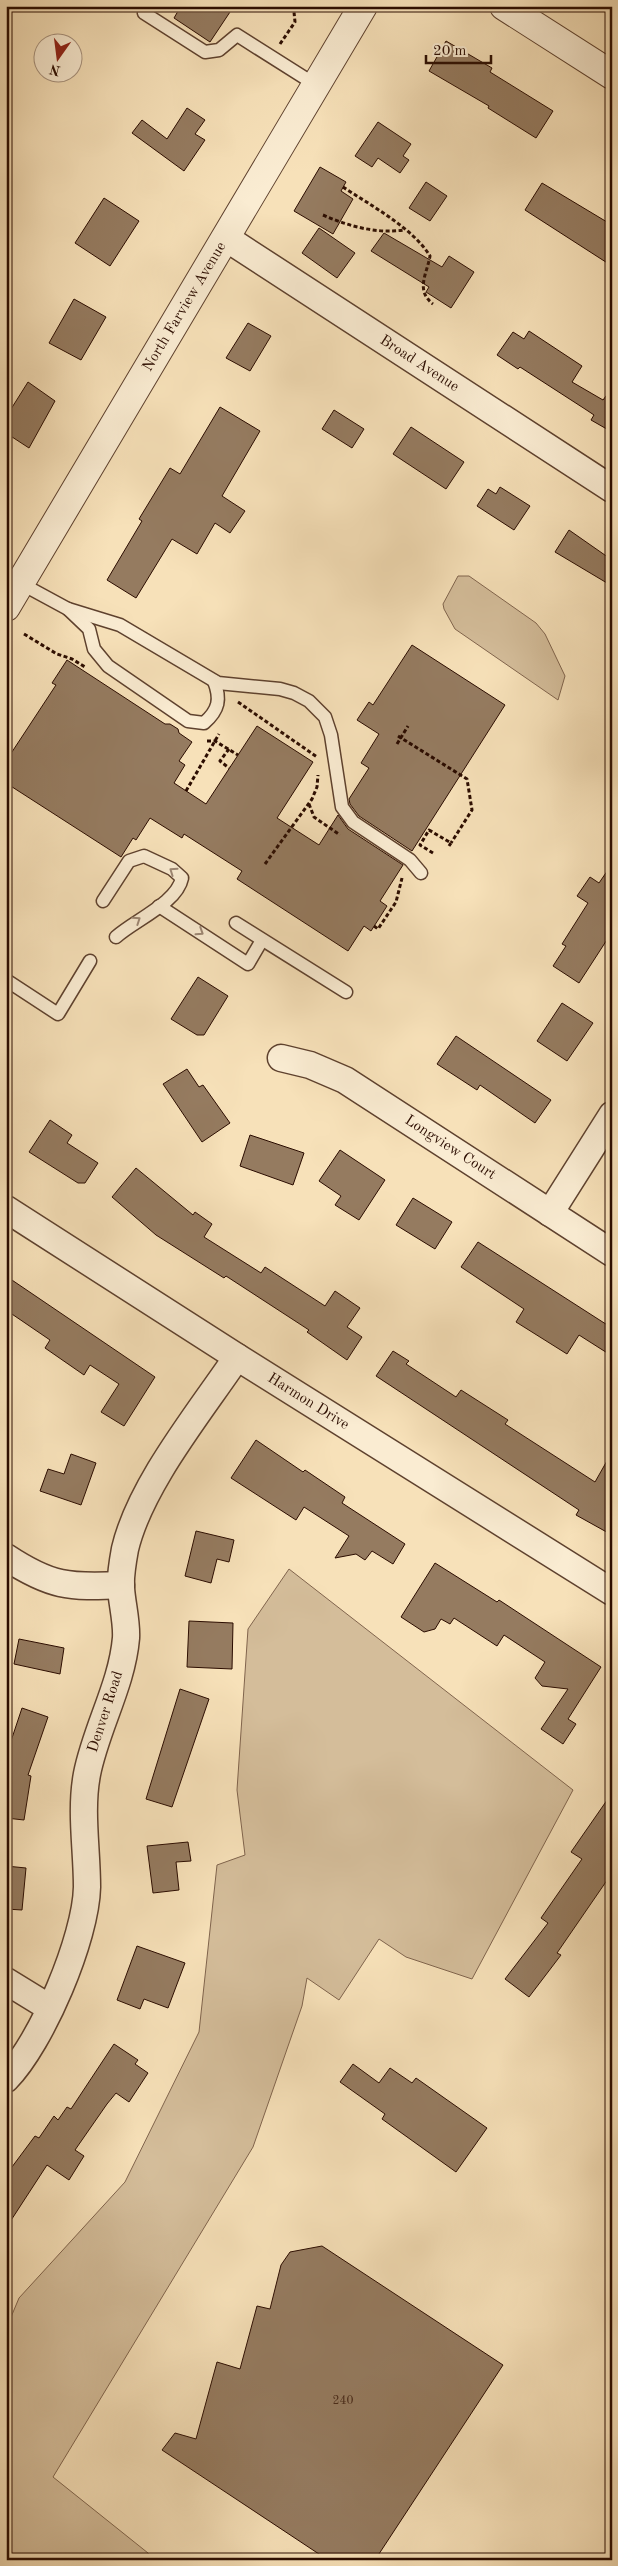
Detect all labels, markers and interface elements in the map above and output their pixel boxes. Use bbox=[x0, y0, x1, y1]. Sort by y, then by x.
north arrow bbox=[32, 32, 82, 82]
scale bar bbox=[426, 32, 490, 64]
text: 20 m bbox=[433, 44, 467, 59]
text: N bbox=[48, 61, 62, 78]
street label: North Farview Avenue bbox=[140, 240, 230, 374]
street label: Broad Avenue bbox=[377, 333, 461, 395]
one-way arrow bbox=[169, 868, 179, 877]
one-way arrow bbox=[132, 917, 141, 927]
one-way arrow bbox=[195, 926, 204, 936]
street label: Longview Court bbox=[402, 1113, 498, 1183]
street label: Harmon Drive bbox=[265, 1371, 352, 1433]
street label: Denver Road bbox=[86, 1669, 126, 1755]
house number: 240 bbox=[333, 2395, 353, 2407]

